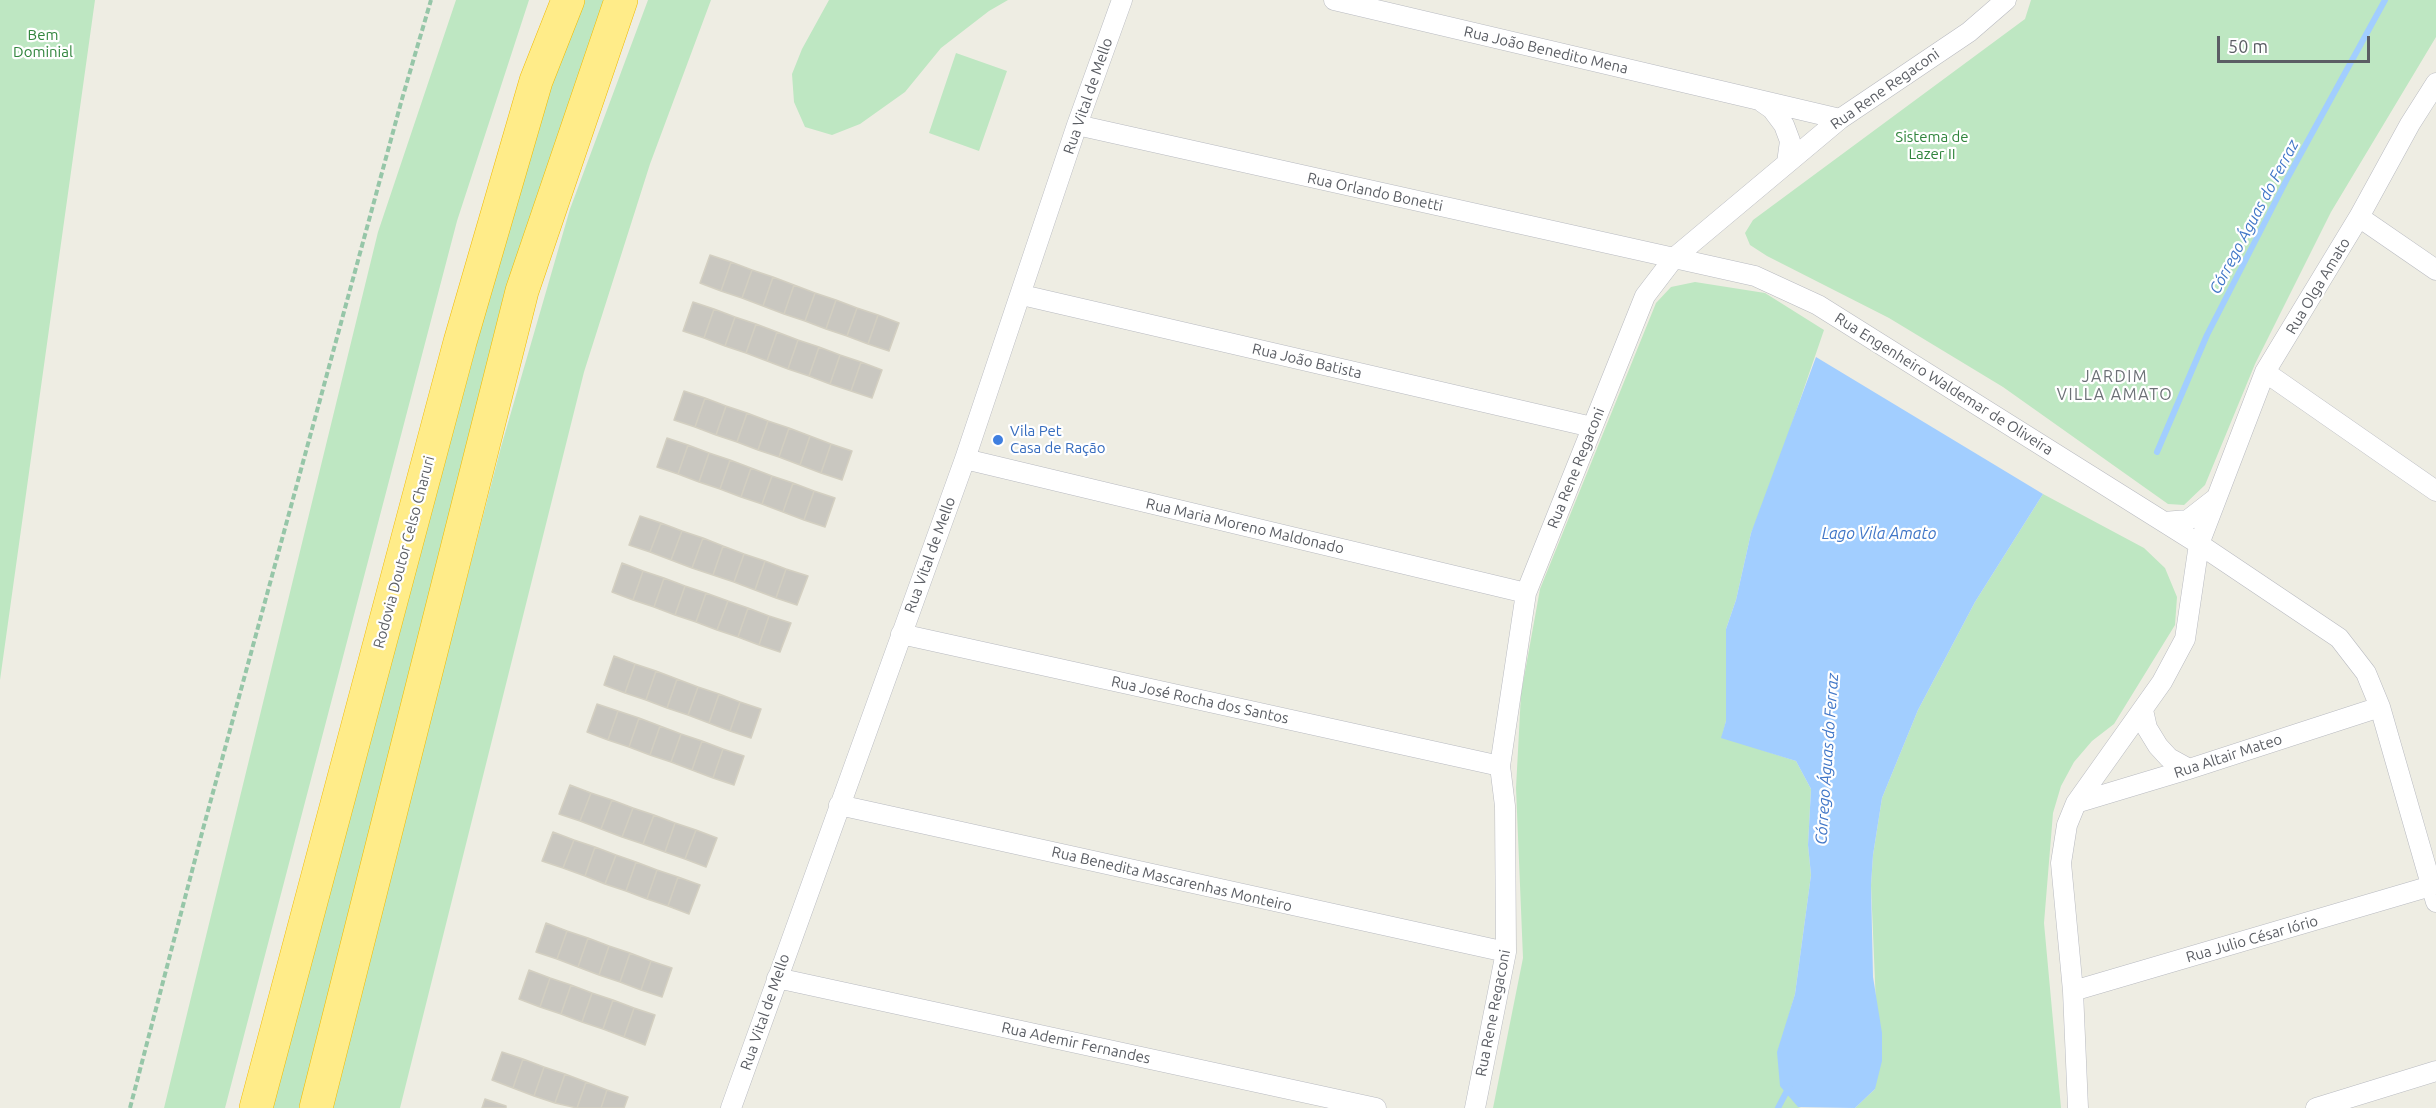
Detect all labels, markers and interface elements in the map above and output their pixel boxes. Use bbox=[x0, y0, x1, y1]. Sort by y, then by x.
street label: Rua João Benedito Mena bbox=[1462, 22, 1630, 78]
scale bar bbox=[2220, 24, 2373, 62]
park label: Bem Dominial bbox=[13, 26, 73, 61]
street label: Rua Vital de Mello bbox=[1060, 35, 1116, 157]
text: 50 m bbox=[2228, 36, 2268, 56]
street label: Rua Rene Regaconi bbox=[1827, 45, 1943, 133]
park label: Sistema de Lazer II bbox=[1895, 128, 1969, 163]
water label: Córrego Águas do Ferraz bbox=[2205, 137, 2303, 297]
street label: Rua Orlando Bonetti bbox=[1306, 169, 1444, 215]
street label: Rua Olga Amato bbox=[2282, 234, 2354, 338]
street label: Rua Engenheiro Waldemar de Oliveira bbox=[1831, 309, 2057, 459]
street label: Rua João Batista bbox=[1250, 340, 1364, 382]
district label: JARDIM VILLA AMATO bbox=[2057, 367, 2173, 405]
street label: Rua Rene Regaconi bbox=[1544, 405, 1608, 531]
place label: Vila Pet Casa de Ração bbox=[1010, 422, 1106, 457]
marker: Vila Pet Casa de Ração bbox=[991, 433, 1005, 447]
street label: Rodovia Doutor Celso Charuri bbox=[370, 454, 438, 650]
street label: Rua Maria Moreno Maldonado bbox=[1144, 494, 1346, 558]
street label: Rua Vital de Mello bbox=[901, 495, 959, 615]
water label: Lago Vila Amato bbox=[1822, 524, 1936, 544]
street label: Rua José Rocha dos Santos bbox=[1110, 672, 1290, 728]
water label: Córrego Águas do Ferraz bbox=[1811, 673, 1843, 845]
street label: Rua Altair Mateo bbox=[2172, 730, 2284, 782]
street label: Rua Benedita Mascarenhas Monteiro bbox=[1050, 843, 1294, 915]
street label: Rua Julio César Iório bbox=[2184, 912, 2320, 966]
street label: Rua Rene Regaconi bbox=[1472, 948, 1514, 1078]
street label: Rua Vital de Mello bbox=[737, 951, 793, 1073]
street label: Rua Ademir Fernandes bbox=[1000, 1018, 1152, 1068]

